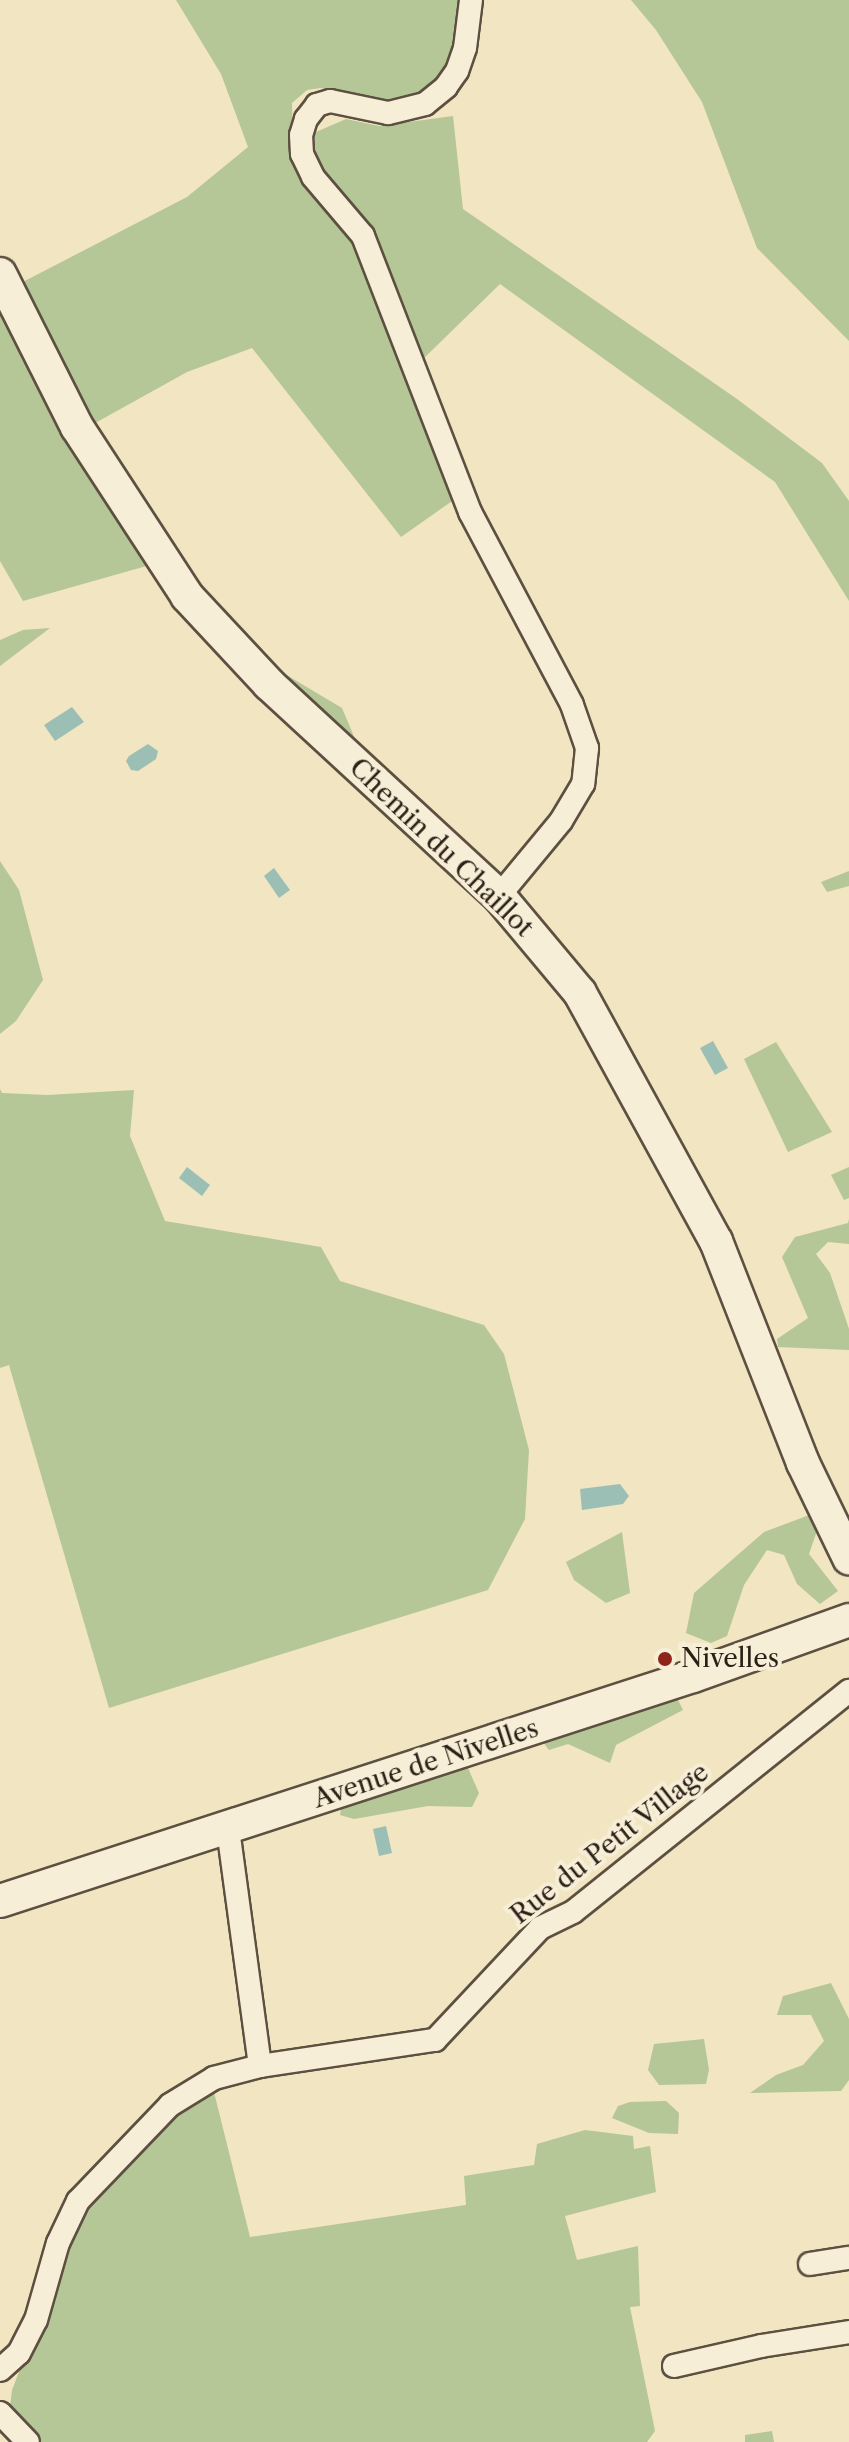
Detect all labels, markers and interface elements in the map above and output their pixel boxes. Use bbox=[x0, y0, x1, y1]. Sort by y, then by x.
street label: Chemin du Chaillot bbox=[343, 752, 539, 944]
place label: Nivelles bbox=[681, 1643, 779, 1675]
marker: Nivelles bbox=[656, 1650, 674, 1668]
street label: Avenue de Nivelles bbox=[310, 1713, 542, 1815]
street label: Rue du Petit Village bbox=[504, 1757, 716, 1931]

